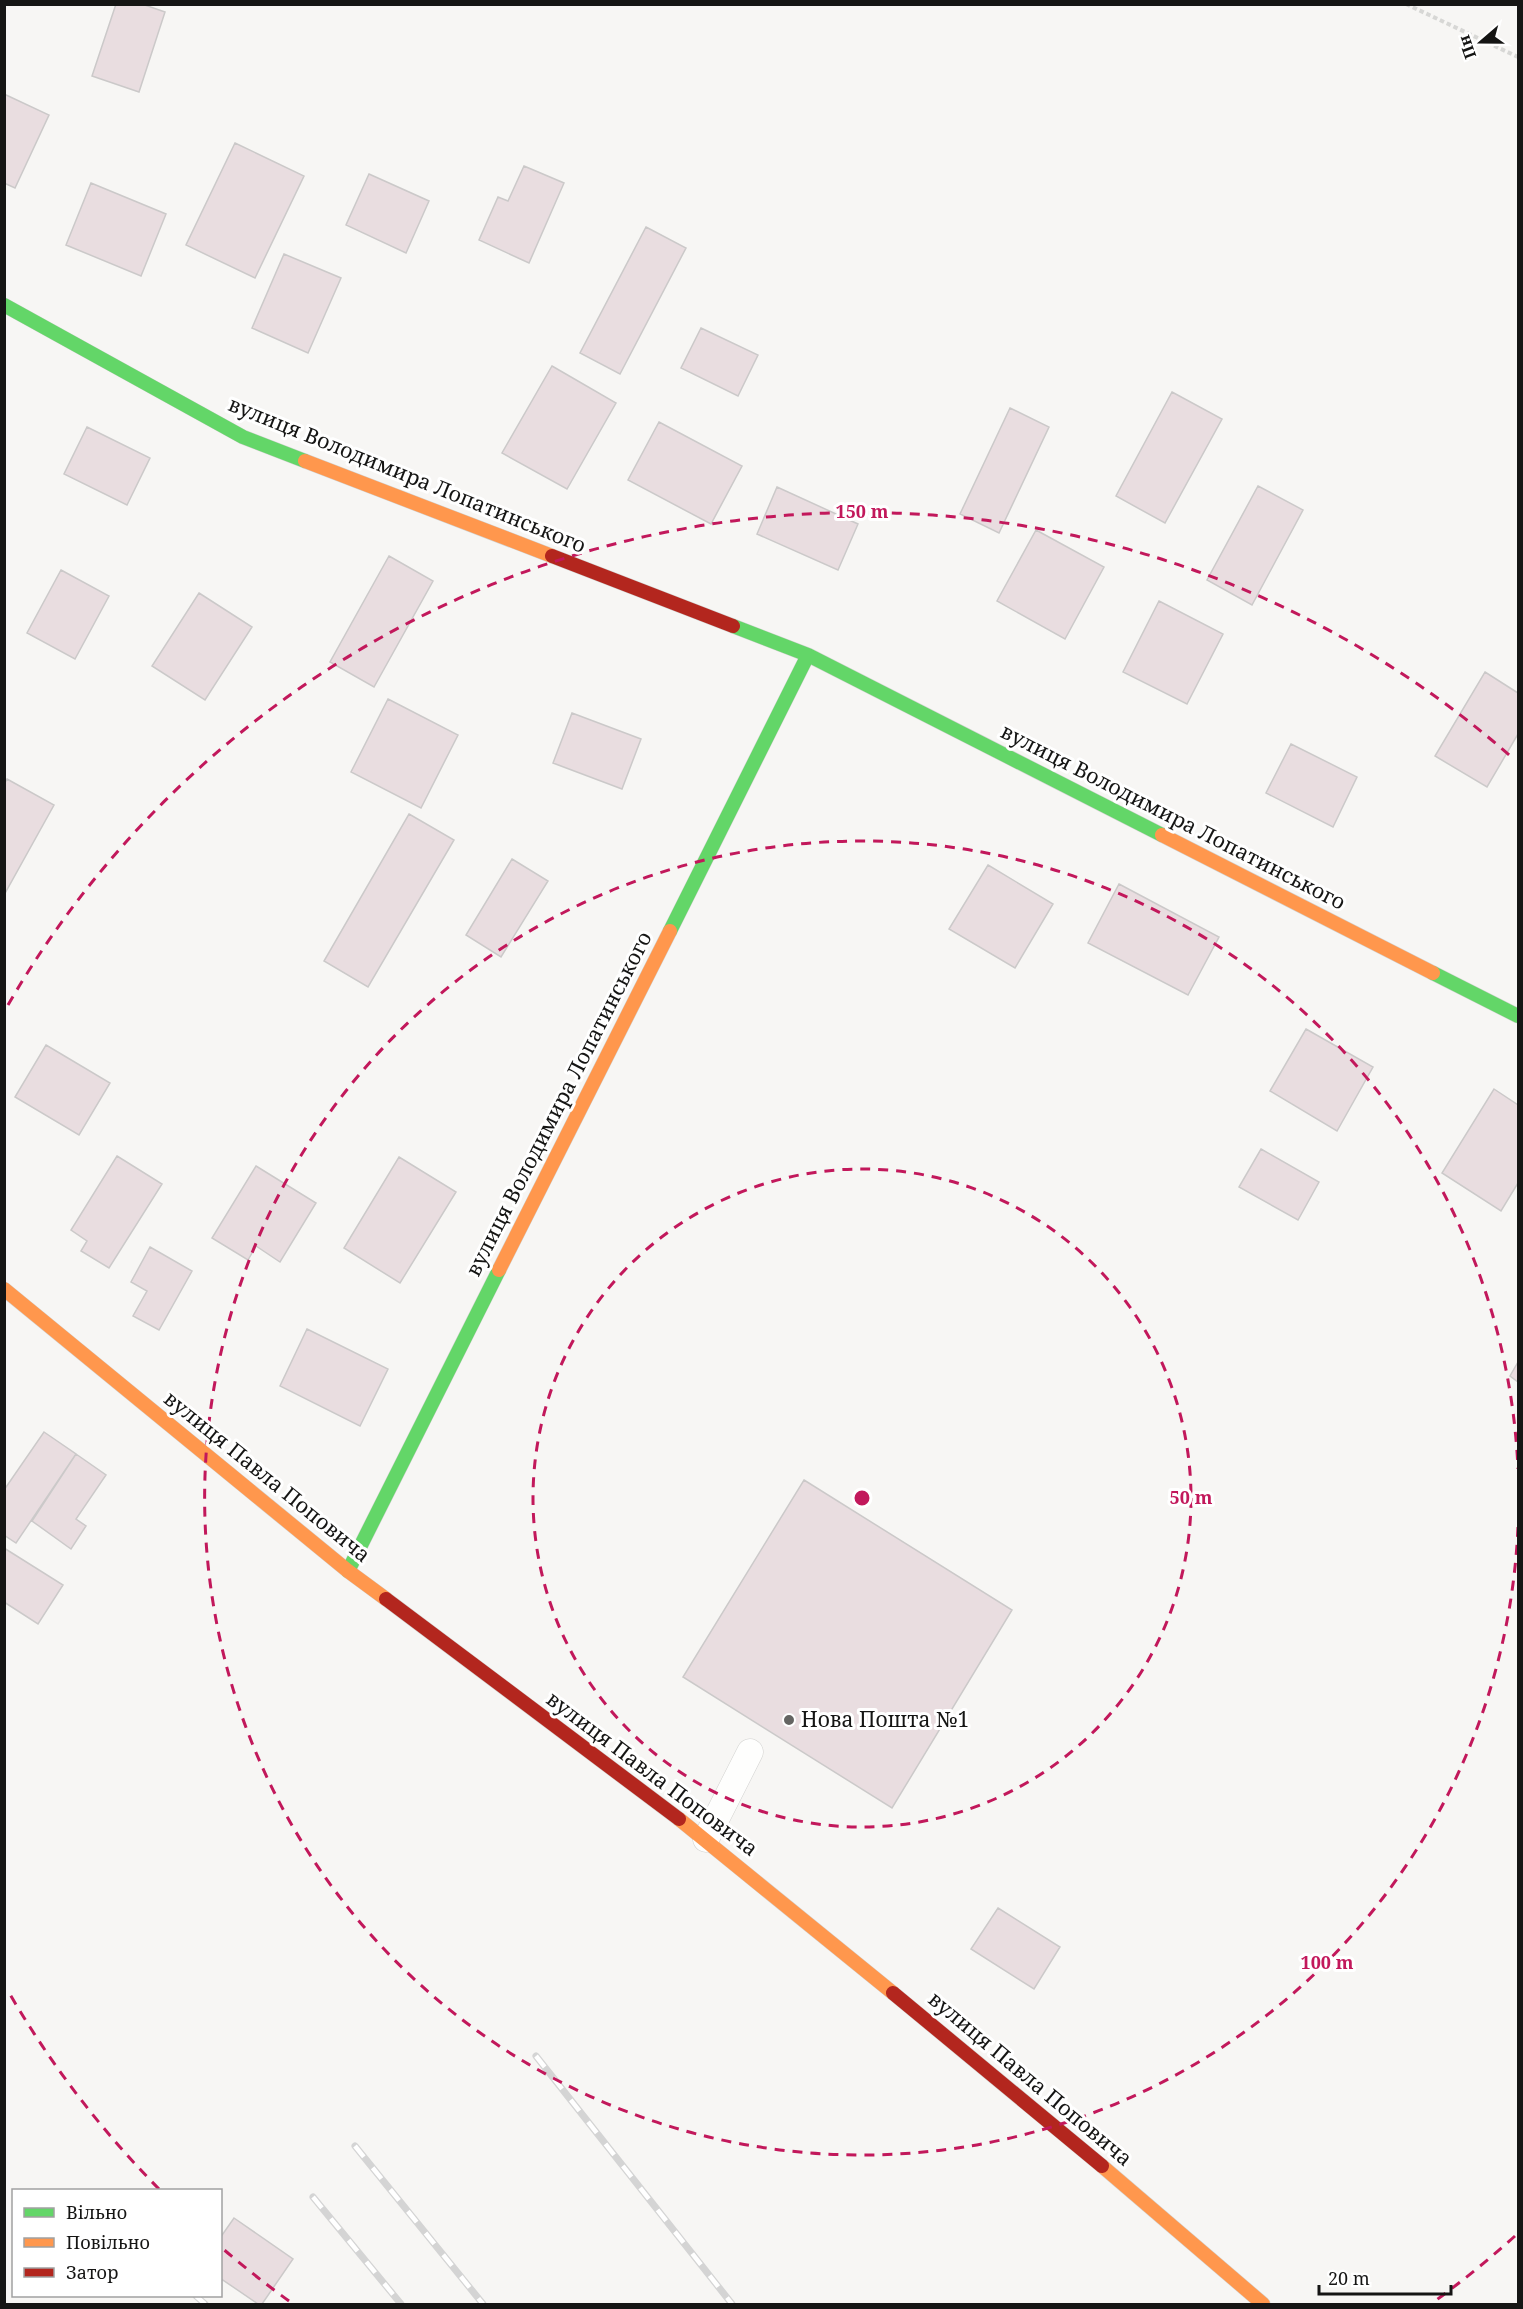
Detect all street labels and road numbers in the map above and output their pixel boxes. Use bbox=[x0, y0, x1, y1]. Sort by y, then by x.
street label: вулиця Володимира Лопатинського bbox=[224, 389, 590, 559]
street label: вулиця Володимира Лопатинського bbox=[996, 717, 1351, 916]
street label: вулиця Володимира Лопатинського bbox=[459, 926, 658, 1281]
street label: вулиця Павла Поповича bbox=[159, 1384, 377, 1568]
street label: вулиця Павла Поповича bbox=[541, 1684, 764, 1862]
street label: вулиця Павла Поповича bbox=[923, 1985, 1138, 2172]

